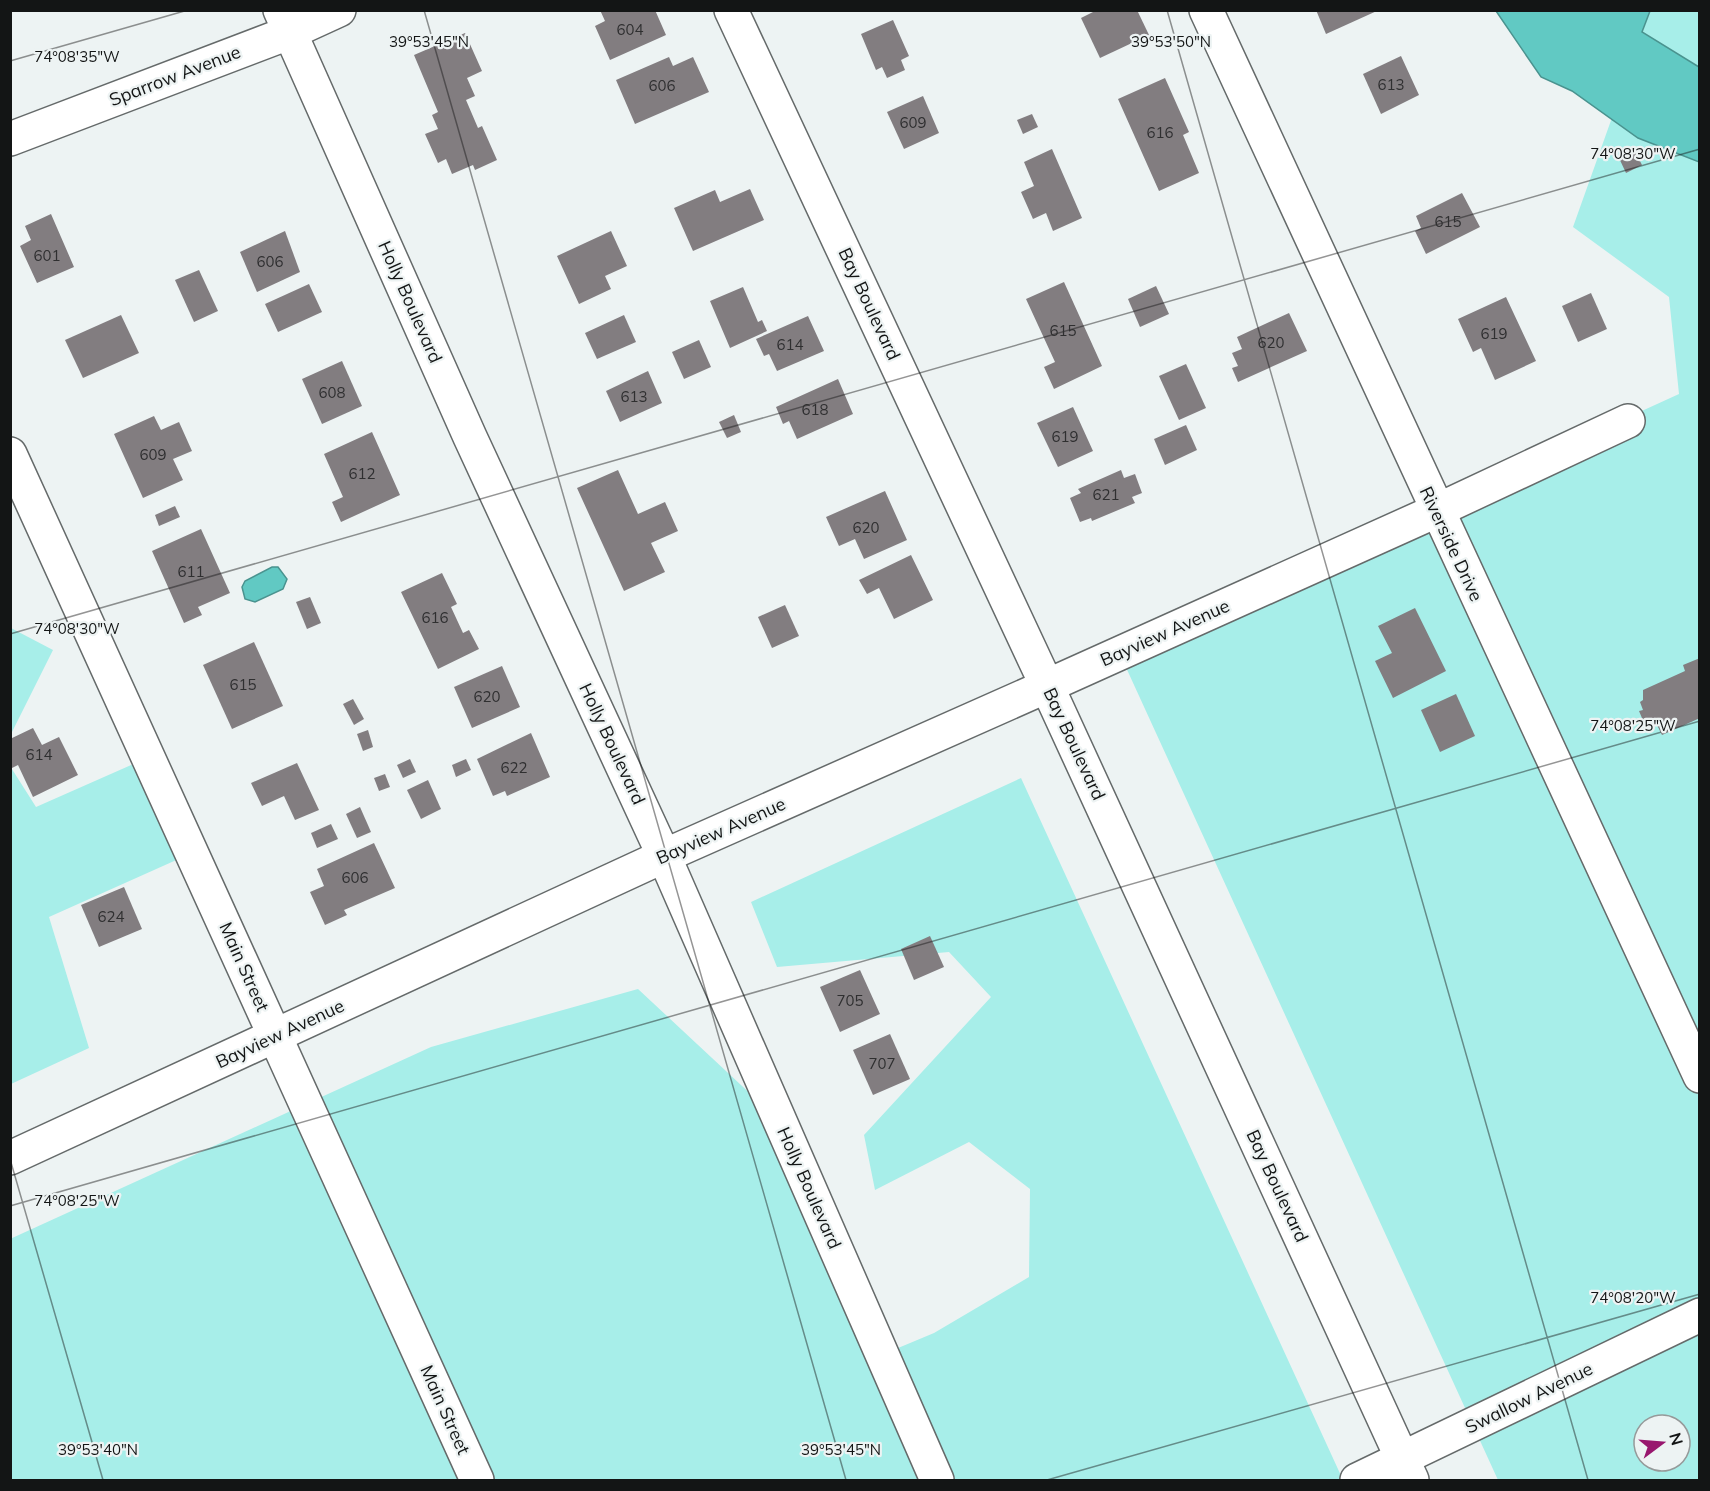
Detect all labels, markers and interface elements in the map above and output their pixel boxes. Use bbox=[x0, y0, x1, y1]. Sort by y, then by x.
house number: 604 bbox=[616, 20, 644, 39]
text: 39°53'45"N bbox=[389, 32, 469, 51]
text: 39°53'50"N bbox=[1131, 32, 1211, 51]
street label: Sparrow Avenue bbox=[106, 40, 244, 111]
text: 74°08'35"W bbox=[34, 47, 120, 66]
house number: 613 bbox=[1377, 75, 1405, 94]
house number: 606 bbox=[648, 76, 676, 95]
house number: 609 bbox=[899, 113, 927, 132]
house number: 616 bbox=[1146, 123, 1174, 142]
text: 74°08'30"W bbox=[1590, 144, 1676, 163]
house number: 615 bbox=[1434, 212, 1462, 231]
street label: Holly Boulevard bbox=[373, 237, 448, 366]
street label: Bay Boulevard bbox=[833, 244, 906, 364]
house number: 601 bbox=[33, 246, 61, 265]
house number: 606 bbox=[256, 252, 284, 271]
house number: 615 bbox=[1049, 321, 1077, 340]
house number: 619 bbox=[1480, 324, 1508, 343]
house number: 620 bbox=[1257, 333, 1285, 352]
house number: 614 bbox=[776, 335, 804, 354]
house number: 608 bbox=[318, 383, 346, 402]
house number: 613 bbox=[620, 387, 648, 406]
house number: 618 bbox=[801, 400, 829, 419]
house number: 619 bbox=[1051, 427, 1079, 446]
house number: 609 bbox=[139, 445, 167, 464]
house number: 612 bbox=[348, 464, 376, 483]
street label: Riverside Drive bbox=[1415, 483, 1488, 605]
house number: 621 bbox=[1092, 485, 1120, 504]
house number: 620 bbox=[852, 518, 880, 537]
house number: 611 bbox=[177, 562, 205, 581]
street label: Bayview Avenue bbox=[1096, 594, 1233, 671]
house number: 616 bbox=[421, 608, 449, 627]
text: 74°08'30"W bbox=[34, 619, 120, 638]
house number: 615 bbox=[229, 675, 257, 694]
street label: Holly Boulevard bbox=[574, 679, 651, 808]
street label: Bay Boulevard bbox=[1038, 684, 1111, 804]
house number: 620 bbox=[473, 687, 501, 706]
text: 74°08'25"W bbox=[1590, 716, 1676, 735]
house number: 614 bbox=[25, 745, 53, 764]
house number: 622 bbox=[500, 758, 528, 777]
street label: Bayview Avenue bbox=[652, 792, 789, 869]
house number: 606 bbox=[341, 868, 369, 887]
house number: 624 bbox=[97, 907, 125, 926]
street label: Main Street bbox=[215, 918, 274, 1015]
house number: 705 bbox=[836, 991, 864, 1010]
street label: Bayview Avenue bbox=[212, 994, 348, 1073]
house number: 707 bbox=[868, 1054, 896, 1073]
street label: Holly Boulevard bbox=[772, 1123, 847, 1252]
street label: Bay Boulevard bbox=[1241, 1126, 1314, 1246]
text: 74°08'25"W bbox=[34, 1191, 120, 1210]
text: 74°08'20"W bbox=[1590, 1288, 1676, 1307]
street label: Swallow Avenue bbox=[1461, 1357, 1596, 1438]
street label: Main Street bbox=[416, 1361, 475, 1458]
north arrow bbox=[1632, 1413, 1692, 1473]
text: N bbox=[1665, 1430, 1688, 1447]
text: 39°53'40"N bbox=[58, 1440, 138, 1459]
text: 39°53'45"N bbox=[801, 1440, 881, 1459]

